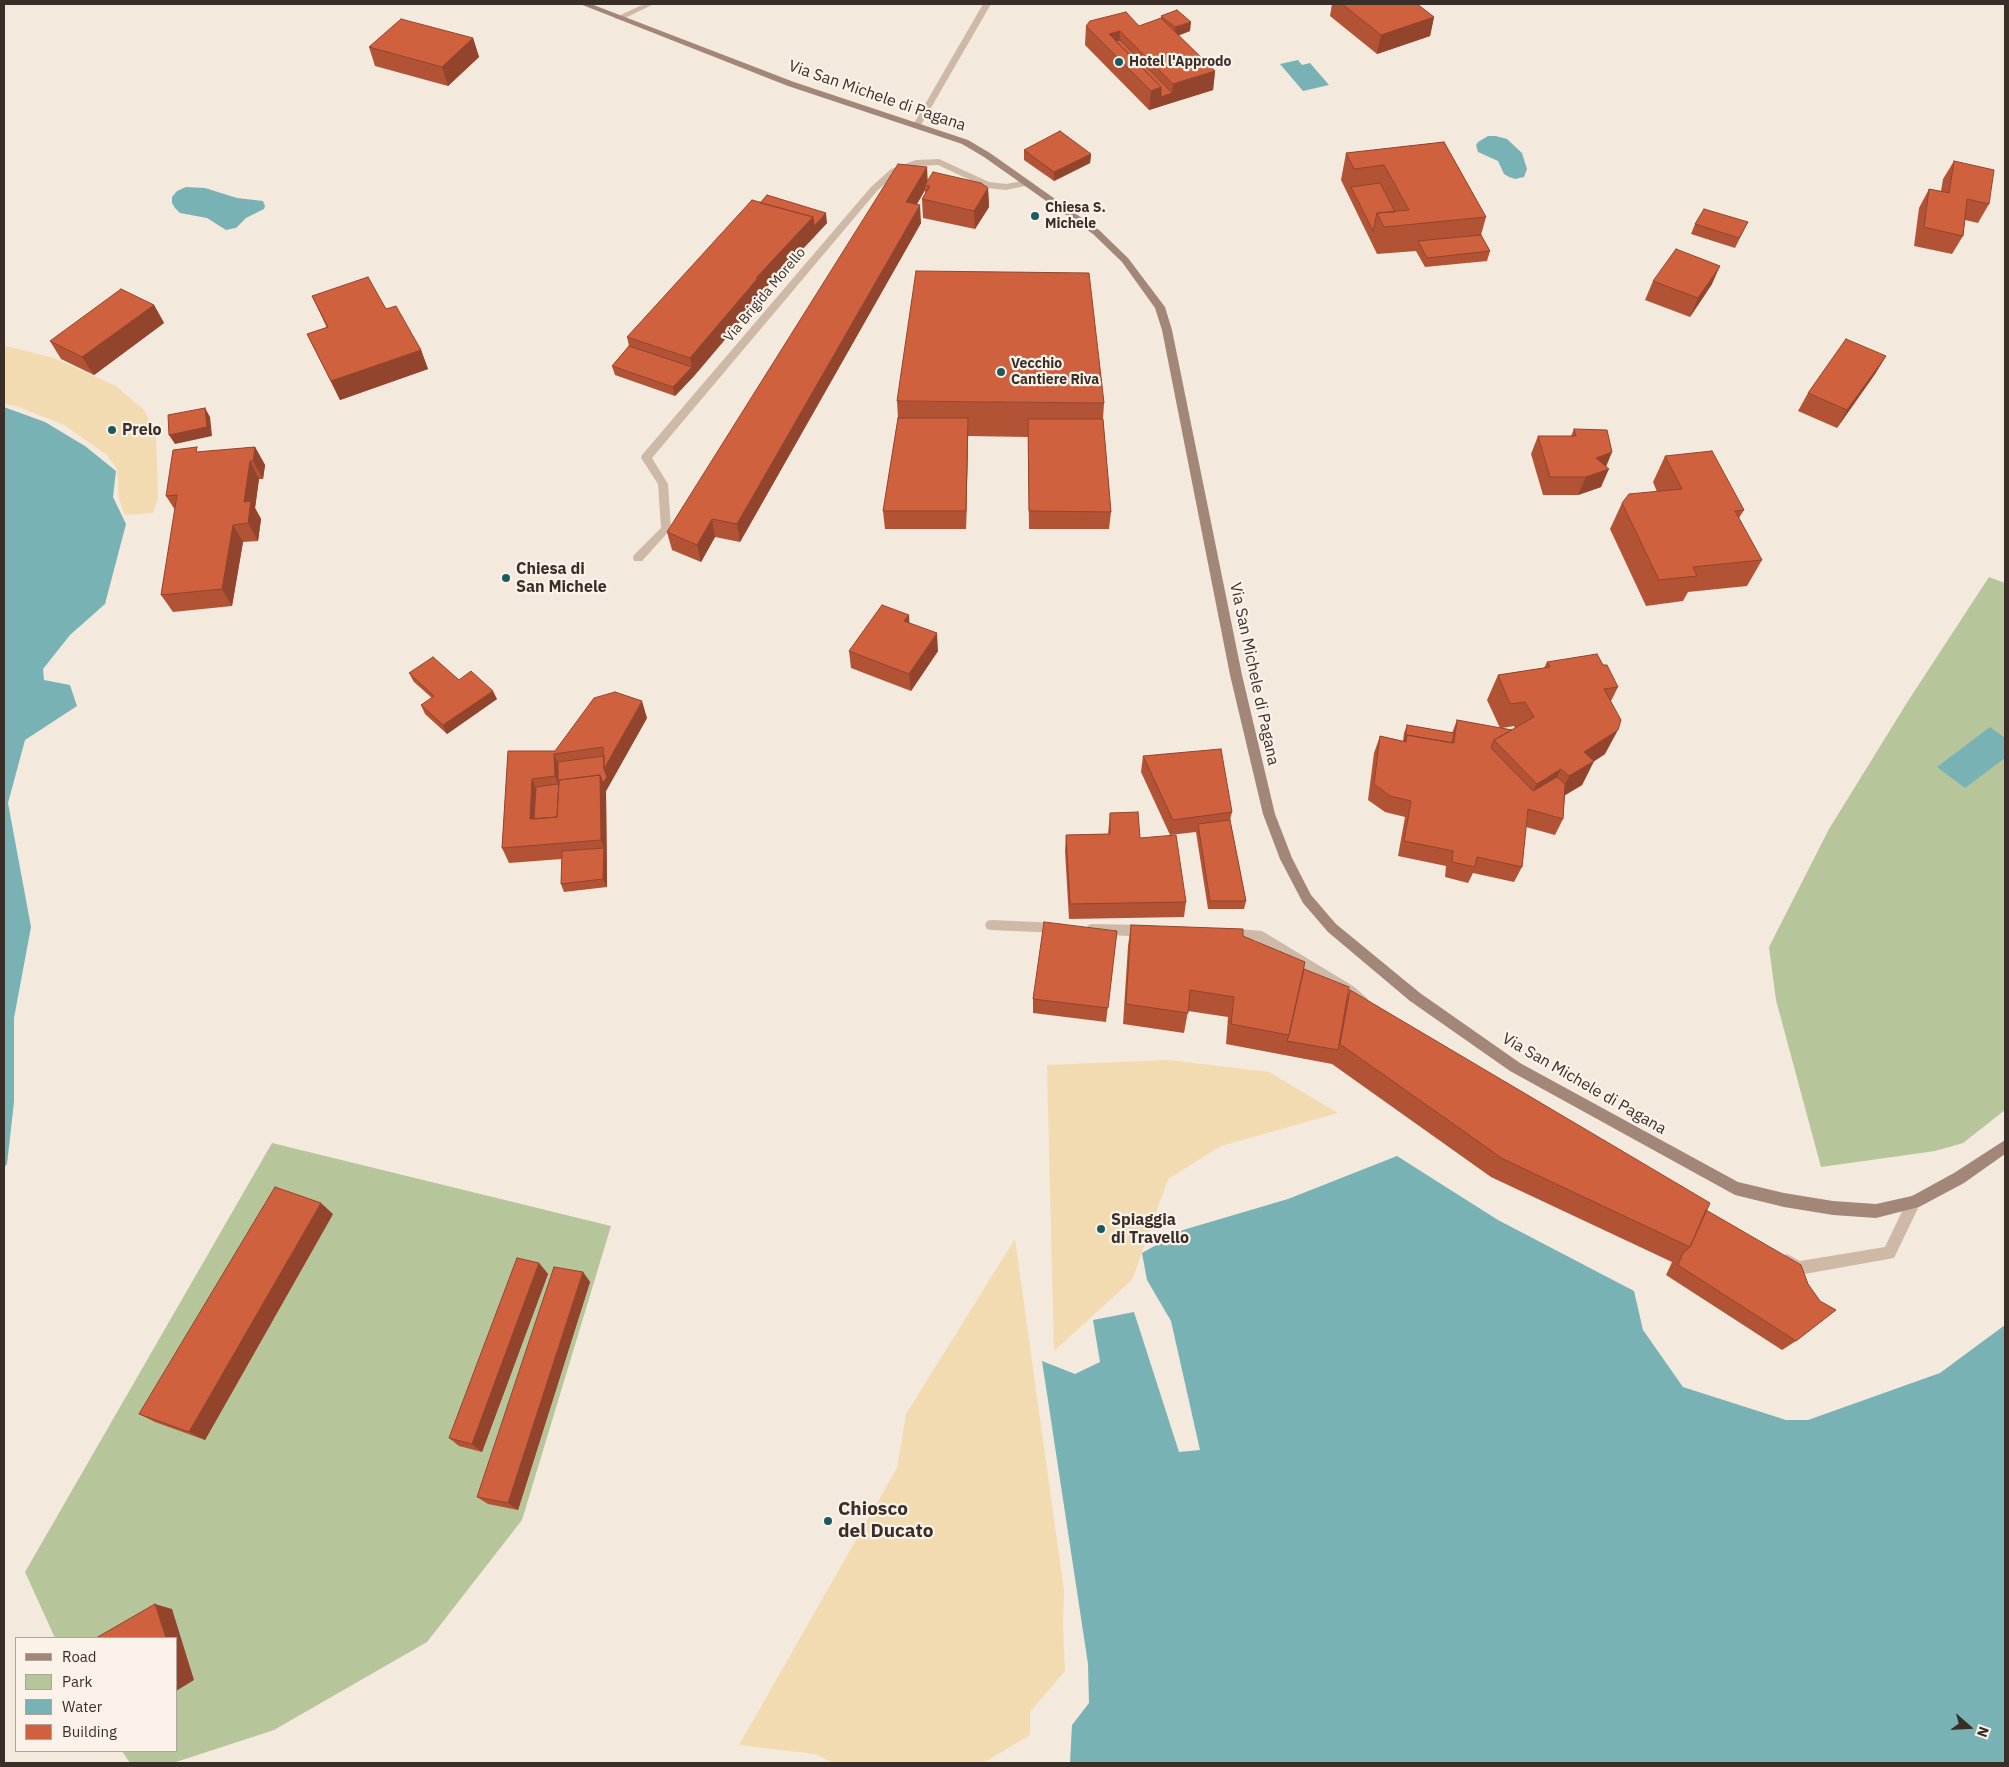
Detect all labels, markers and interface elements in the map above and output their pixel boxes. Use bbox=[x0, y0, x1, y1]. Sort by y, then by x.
place label: Hotel l'Approdo bbox=[1129, 54, 1231, 70]
marker: Hotel l'Approdo bbox=[1113, 56, 1125, 68]
street label: Via San Michele di Pagana bbox=[786, 57, 968, 135]
place label: Chiesa S. Michele bbox=[1045, 200, 1106, 232]
marker: Chiesa S. Michele bbox=[1029, 210, 1041, 222]
street label: Via Brigida Morello bbox=[721, 245, 809, 345]
place label: Vecchio Cantiere Riva bbox=[1011, 356, 1099, 388]
marker: Vecchio Cantiere Riva bbox=[995, 366, 1007, 378]
place label: Prelo bbox=[122, 420, 162, 440]
marker: Prelo bbox=[106, 424, 118, 436]
place label: Chiesa di San Michele bbox=[516, 559, 607, 597]
marker: Chiesa di San Michele bbox=[500, 572, 512, 584]
street label: Via San Michele di Pagana bbox=[1225, 581, 1283, 767]
street label: Via San Michele di Pagana bbox=[1499, 1029, 1669, 1139]
place label: Spiaggia di Travello bbox=[1111, 1210, 1189, 1248]
marker: Spiaggia di Travello bbox=[1095, 1223, 1107, 1235]
place label: Chiosco del Ducato bbox=[838, 1499, 933, 1543]
marker: Chiosco del Ducato bbox=[822, 1515, 834, 1527]
legend bbox=[15, 1637, 178, 1752]
text: Road bbox=[62, 1647, 97, 1666]
text: Park bbox=[62, 1672, 92, 1691]
text: Water bbox=[62, 1697, 102, 1716]
north arrow bbox=[1944, 1702, 1994, 1752]
text: Building bbox=[62, 1722, 117, 1741]
text: N bbox=[1973, 1724, 1993, 1740]

